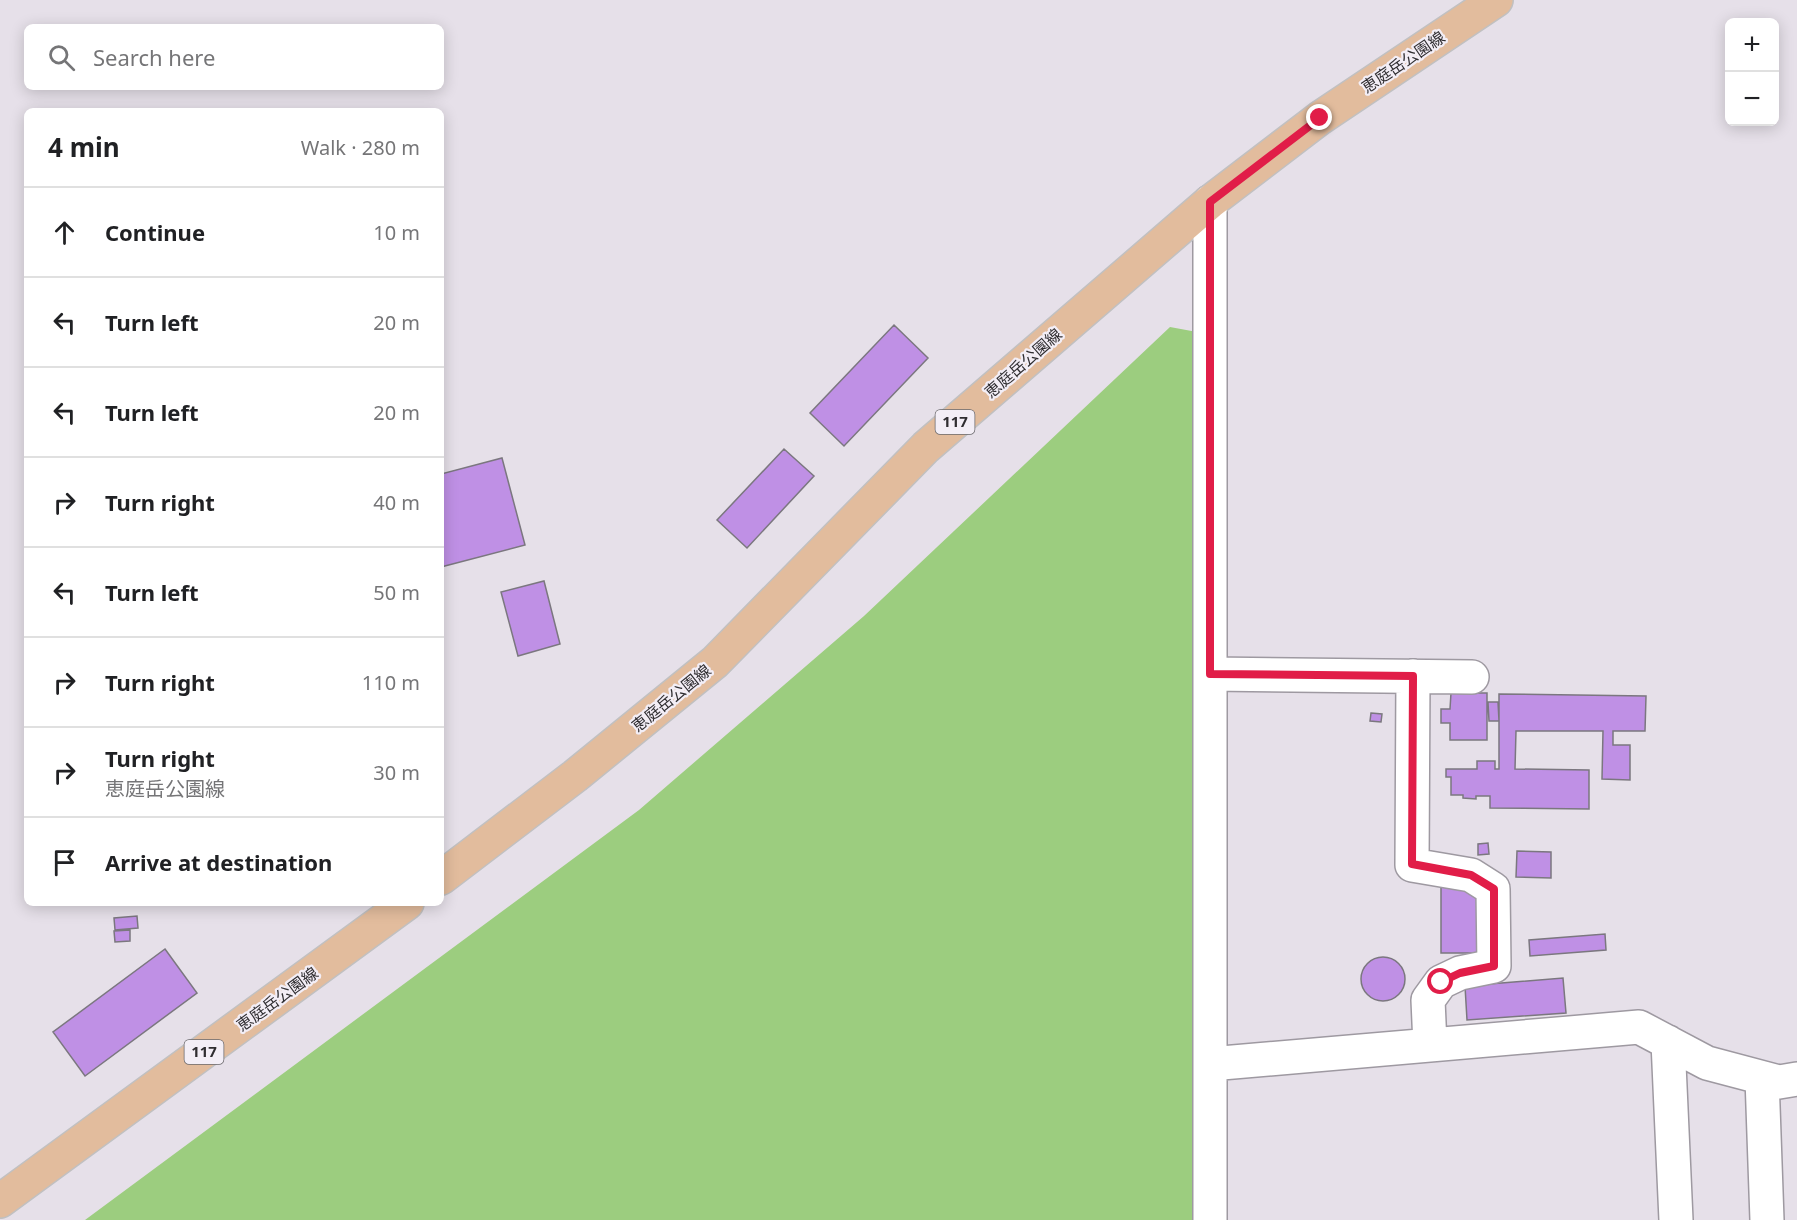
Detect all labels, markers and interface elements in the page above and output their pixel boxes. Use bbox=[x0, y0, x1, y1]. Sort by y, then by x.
map controls bbox=[1725, 18, 1779, 126]
button: + bbox=[1725, 18, 1779, 72]
search box bbox=[24, 24, 444, 90]
street label: 恵庭岳公園線 bbox=[1357, 26, 1449, 98]
icon: search bbox=[45, 41, 78, 74]
text: Search here bbox=[93, 42, 215, 72]
button: − bbox=[1725, 72, 1779, 126]
route end bbox=[1306, 104, 1332, 130]
text: 4 min bbox=[48, 129, 120, 165]
text: Walk · 280 m bbox=[301, 134, 420, 161]
icon: ahead bbox=[48, 216, 81, 249]
text: Continue bbox=[105, 217, 205, 247]
text: 10 m bbox=[373, 219, 420, 246]
icon: left bbox=[48, 306, 81, 339]
text: Turn left bbox=[105, 307, 199, 337]
text: 20 m bbox=[373, 309, 420, 336]
street label: 恵庭岳公園線 bbox=[980, 323, 1066, 403]
icon: left bbox=[48, 396, 81, 429]
text: Turn left bbox=[105, 397, 199, 427]
text: 20 m bbox=[373, 399, 420, 426]
road number: 117 bbox=[936, 410, 974, 434]
icon: right bbox=[48, 486, 81, 519]
text: Turn right bbox=[105, 487, 215, 517]
text: 40 m bbox=[373, 489, 420, 516]
icon: left bbox=[48, 576, 81, 609]
text: Turn left bbox=[105, 577, 199, 607]
text: 50 m bbox=[373, 579, 420, 606]
street label: 恵庭岳公園線 bbox=[627, 659, 715, 737]
icon: right bbox=[48, 666, 81, 699]
text: Turn right bbox=[105, 667, 215, 697]
text: 110 m bbox=[362, 669, 420, 696]
text: Turn right bbox=[105, 743, 215, 773]
icon: right bbox=[48, 756, 81, 789]
text: 30 m bbox=[373, 759, 420, 786]
text: 恵庭岳公園線 bbox=[105, 775, 225, 802]
icon: arrive bbox=[48, 846, 81, 879]
text: Arrive at destination bbox=[105, 847, 332, 877]
street label: 恵庭岳公園線 bbox=[232, 962, 322, 1036]
route start bbox=[1427, 968, 1453, 994]
road number: 117 bbox=[184, 1040, 224, 1064]

